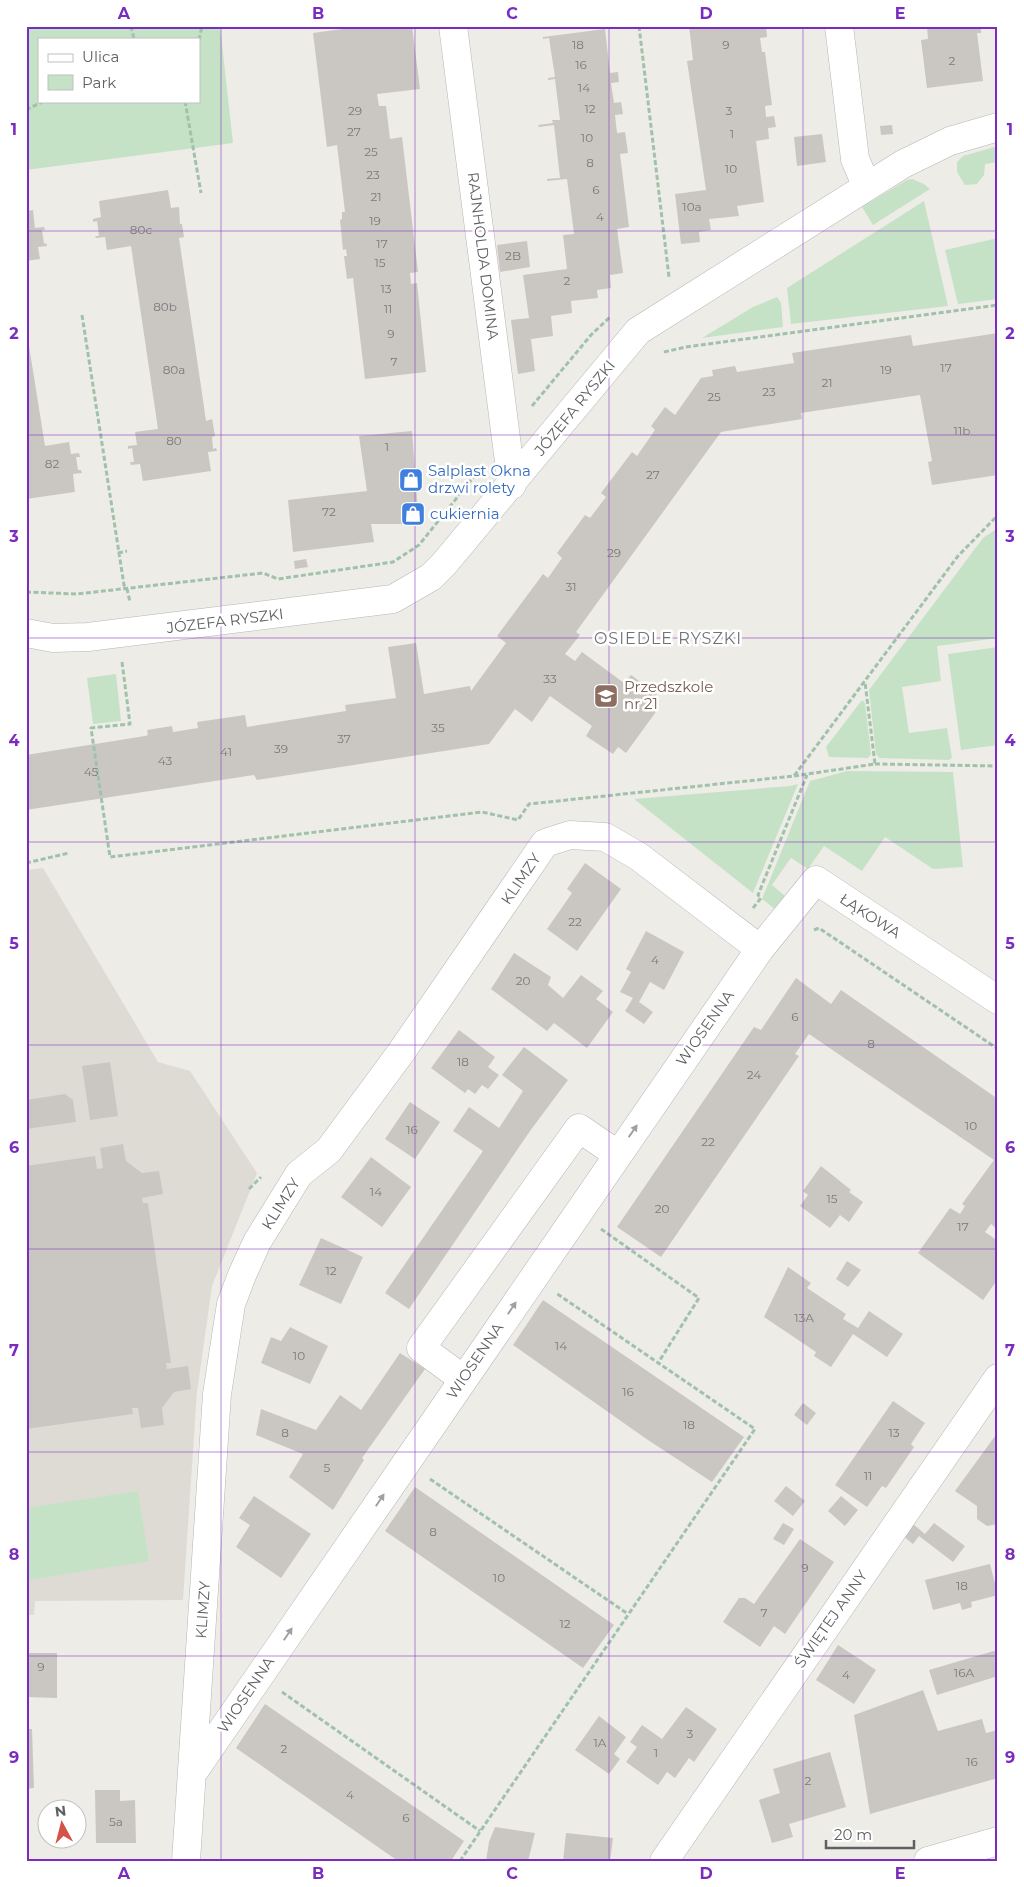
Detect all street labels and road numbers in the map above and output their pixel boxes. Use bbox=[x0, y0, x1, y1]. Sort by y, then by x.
street label: RAJNHOLDA DOMINA bbox=[464, 171, 503, 341]
street label: JÓZEFA RYSZKI bbox=[530, 356, 619, 460]
street label: JÓZEFA RYSZKI bbox=[164, 604, 284, 637]
street label: KLIMZY bbox=[497, 849, 545, 908]
street label: ŁĄKOWA bbox=[836, 889, 905, 942]
street label: WIOSENNA bbox=[672, 986, 738, 1069]
street label: KLIMZY bbox=[257, 1174, 304, 1233]
street label: WIOSENNA bbox=[442, 1319, 507, 1402]
street label: ŚWIĘTEJ ANNY bbox=[790, 1566, 872, 1671]
street label: KLIMZY bbox=[191, 1580, 214, 1639]
street label: WIOSENNA bbox=[213, 1653, 278, 1736]

